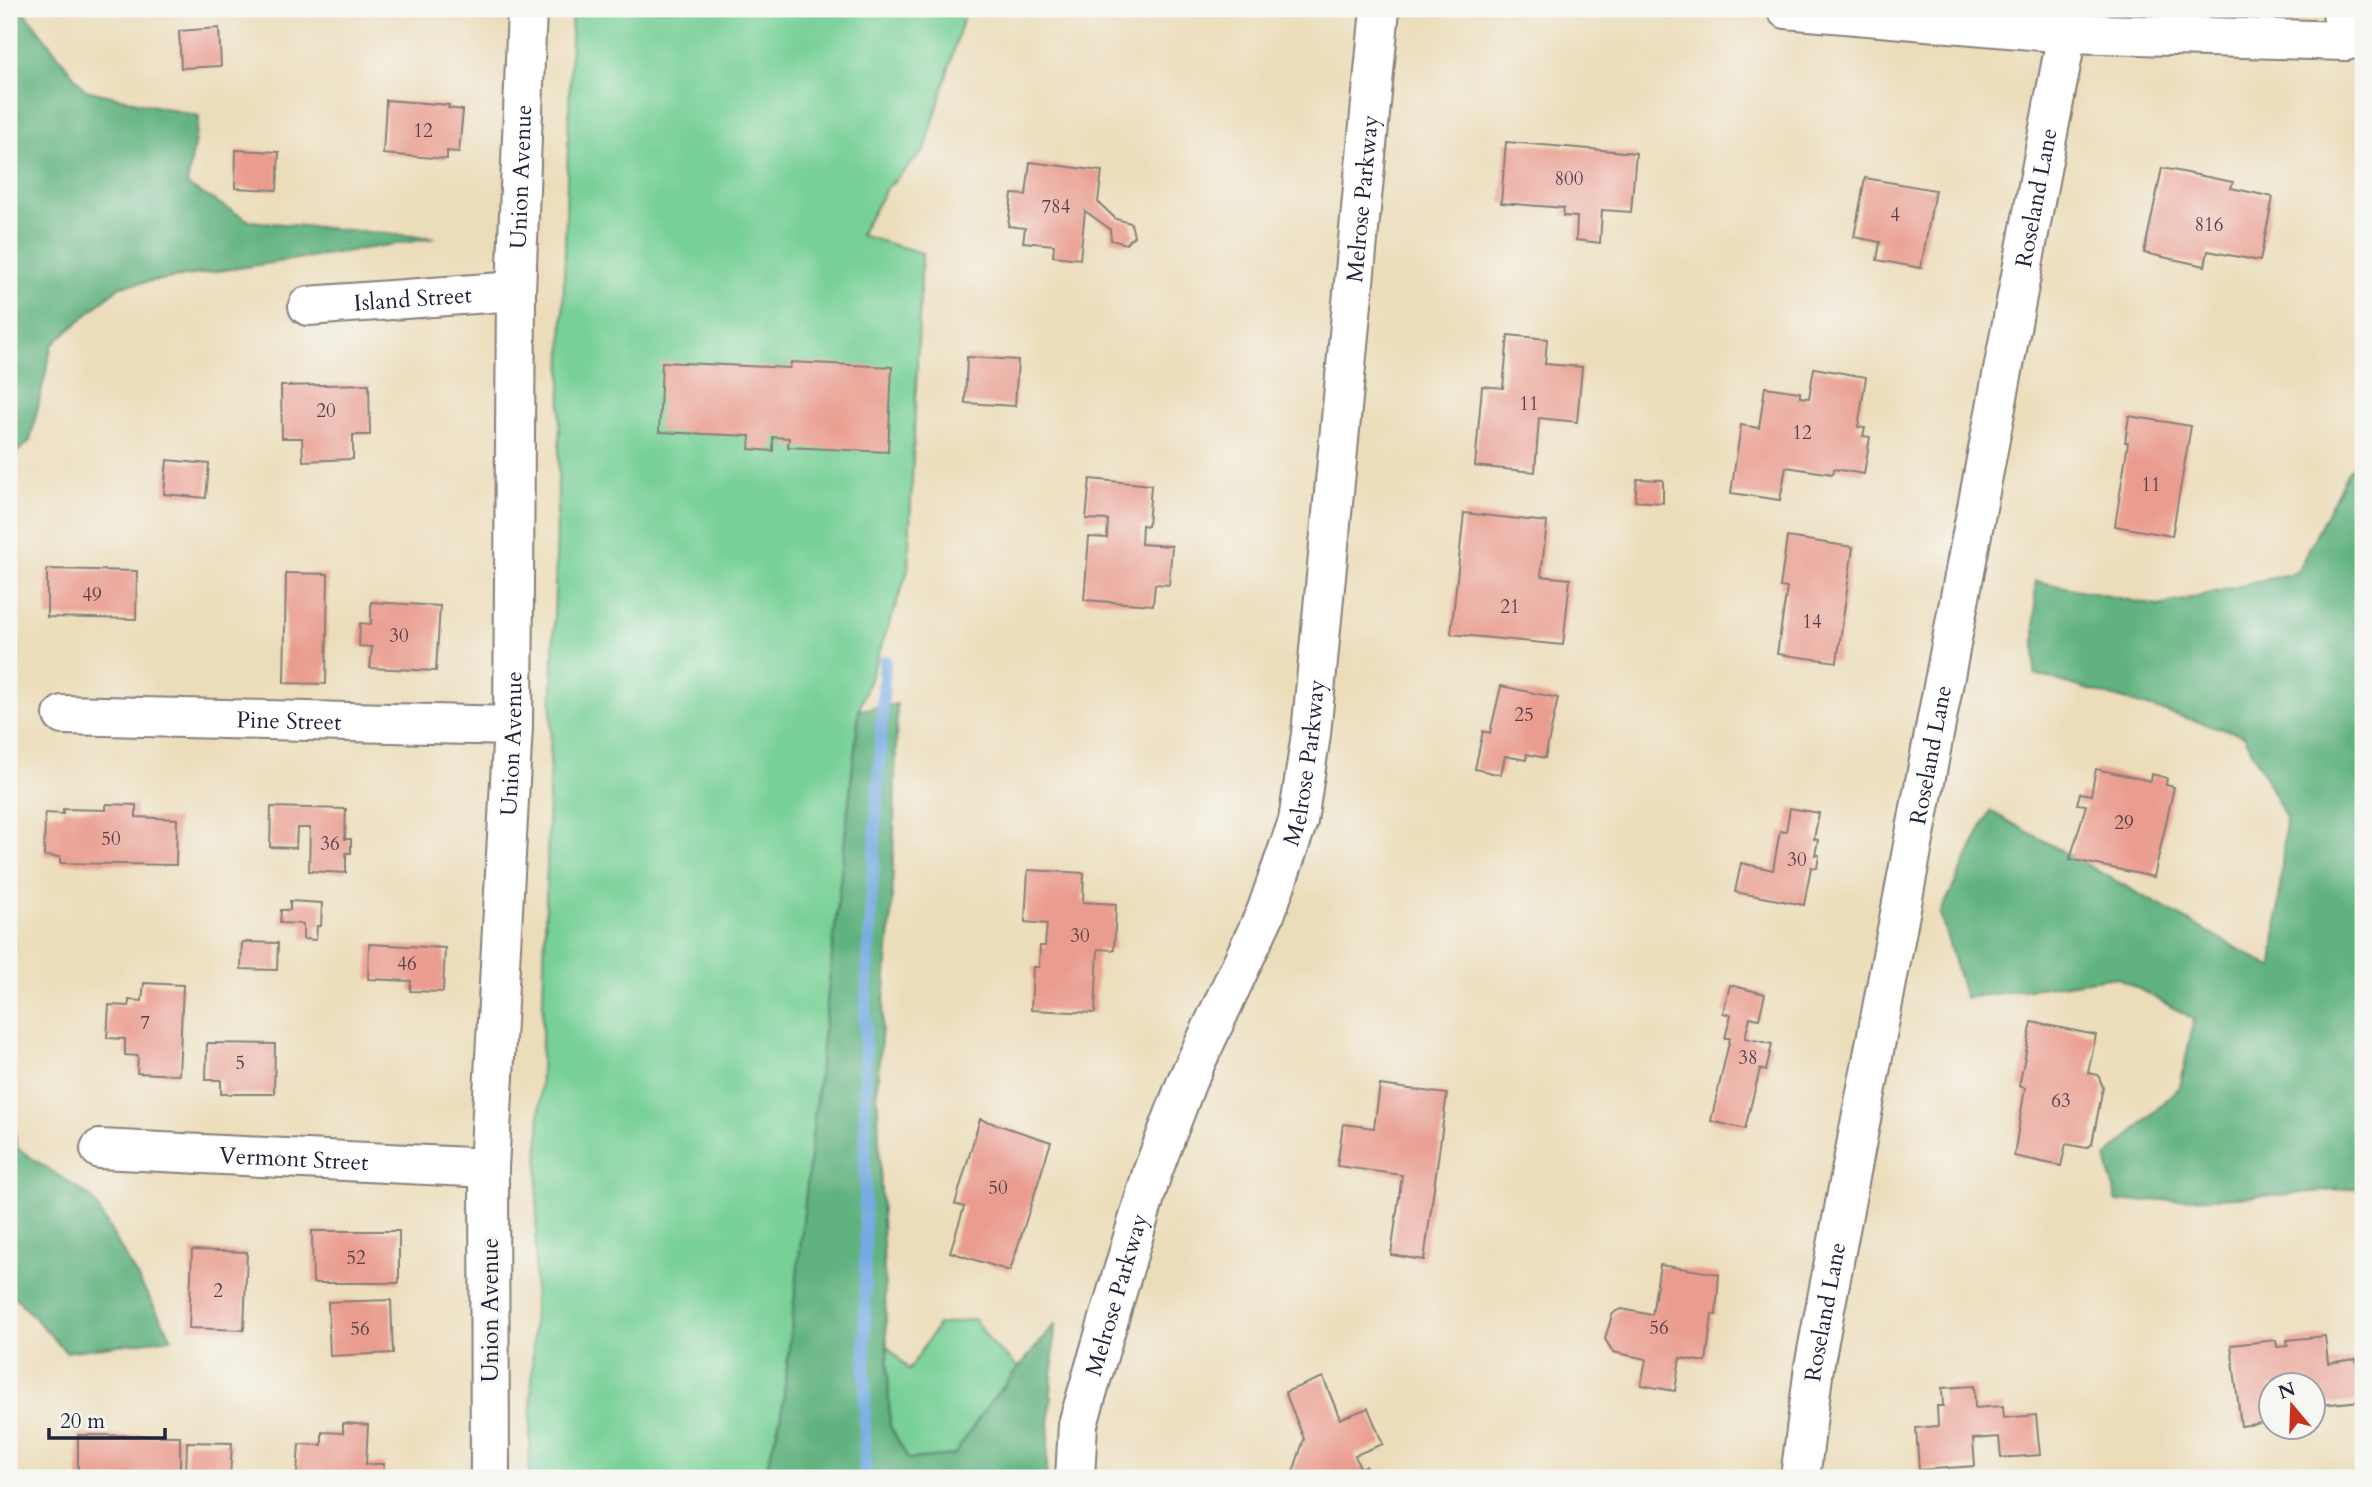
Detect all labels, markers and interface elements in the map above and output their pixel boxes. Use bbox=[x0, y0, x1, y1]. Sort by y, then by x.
street label: Union Avenue bbox=[503, 104, 539, 250]
street label: Melrose Parkway bbox=[1339, 114, 1386, 284]
house number: 12 bbox=[413, 118, 433, 144]
street label: Roseland Lane bbox=[2008, 126, 2065, 270]
house number: 800 bbox=[1554, 166, 1584, 192]
house number: 784 bbox=[1041, 194, 1071, 220]
house number: 4 bbox=[1890, 202, 1900, 228]
house number: 816 bbox=[2194, 212, 2224, 238]
street label: Island Street bbox=[353, 279, 473, 319]
house number: 11 bbox=[1519, 391, 1539, 417]
house number: 20 bbox=[316, 398, 336, 424]
house number: 12 bbox=[1792, 420, 1812, 446]
house number: 11 bbox=[2141, 472, 2161, 498]
house number: 49 bbox=[82, 582, 102, 608]
house number: 21 bbox=[1500, 594, 1520, 620]
house number: 14 bbox=[1802, 609, 1822, 635]
house number: 30 bbox=[389, 623, 409, 649]
street label: Union Avenue bbox=[493, 671, 529, 817]
street label: Melrose Parkway bbox=[1275, 678, 1332, 850]
street label: Roseland Lane bbox=[1902, 683, 1959, 827]
house number: 25 bbox=[1514, 702, 1534, 728]
street label: Pine Street bbox=[236, 704, 342, 738]
house number: 29 bbox=[2114, 810, 2134, 836]
house number: 50 bbox=[101, 826, 121, 852]
house number: 36 bbox=[320, 831, 340, 857]
house number: 30 bbox=[1787, 847, 1807, 873]
house number: 30 bbox=[1070, 923, 1090, 949]
house number: 46 bbox=[397, 951, 417, 977]
house number: 7 bbox=[140, 1010, 150, 1036]
house number: 38 bbox=[1738, 1045, 1758, 1071]
house number: 5 bbox=[235, 1050, 245, 1076]
house number: 63 bbox=[2051, 1088, 2071, 1114]
street label: Vermont Street bbox=[218, 1140, 369, 1178]
house number: 50 bbox=[988, 1175, 1008, 1201]
street label: Melrose Parkway bbox=[1078, 1210, 1155, 1380]
street label: Union Avenue bbox=[475, 1238, 506, 1382]
street label: Roseland Lane bbox=[1797, 1240, 1853, 1383]
house number: 52 bbox=[346, 1245, 366, 1271]
house number: 2 bbox=[213, 1278, 223, 1304]
house number: 56 bbox=[1649, 1315, 1669, 1341]
house number: 56 bbox=[350, 1316, 370, 1342]
north arrow bbox=[2256, 1372, 2326, 1442]
text: N bbox=[2275, 1376, 2299, 1406]
scale bar bbox=[49, 1396, 164, 1440]
text: 20 m bbox=[60, 1407, 105, 1436]

